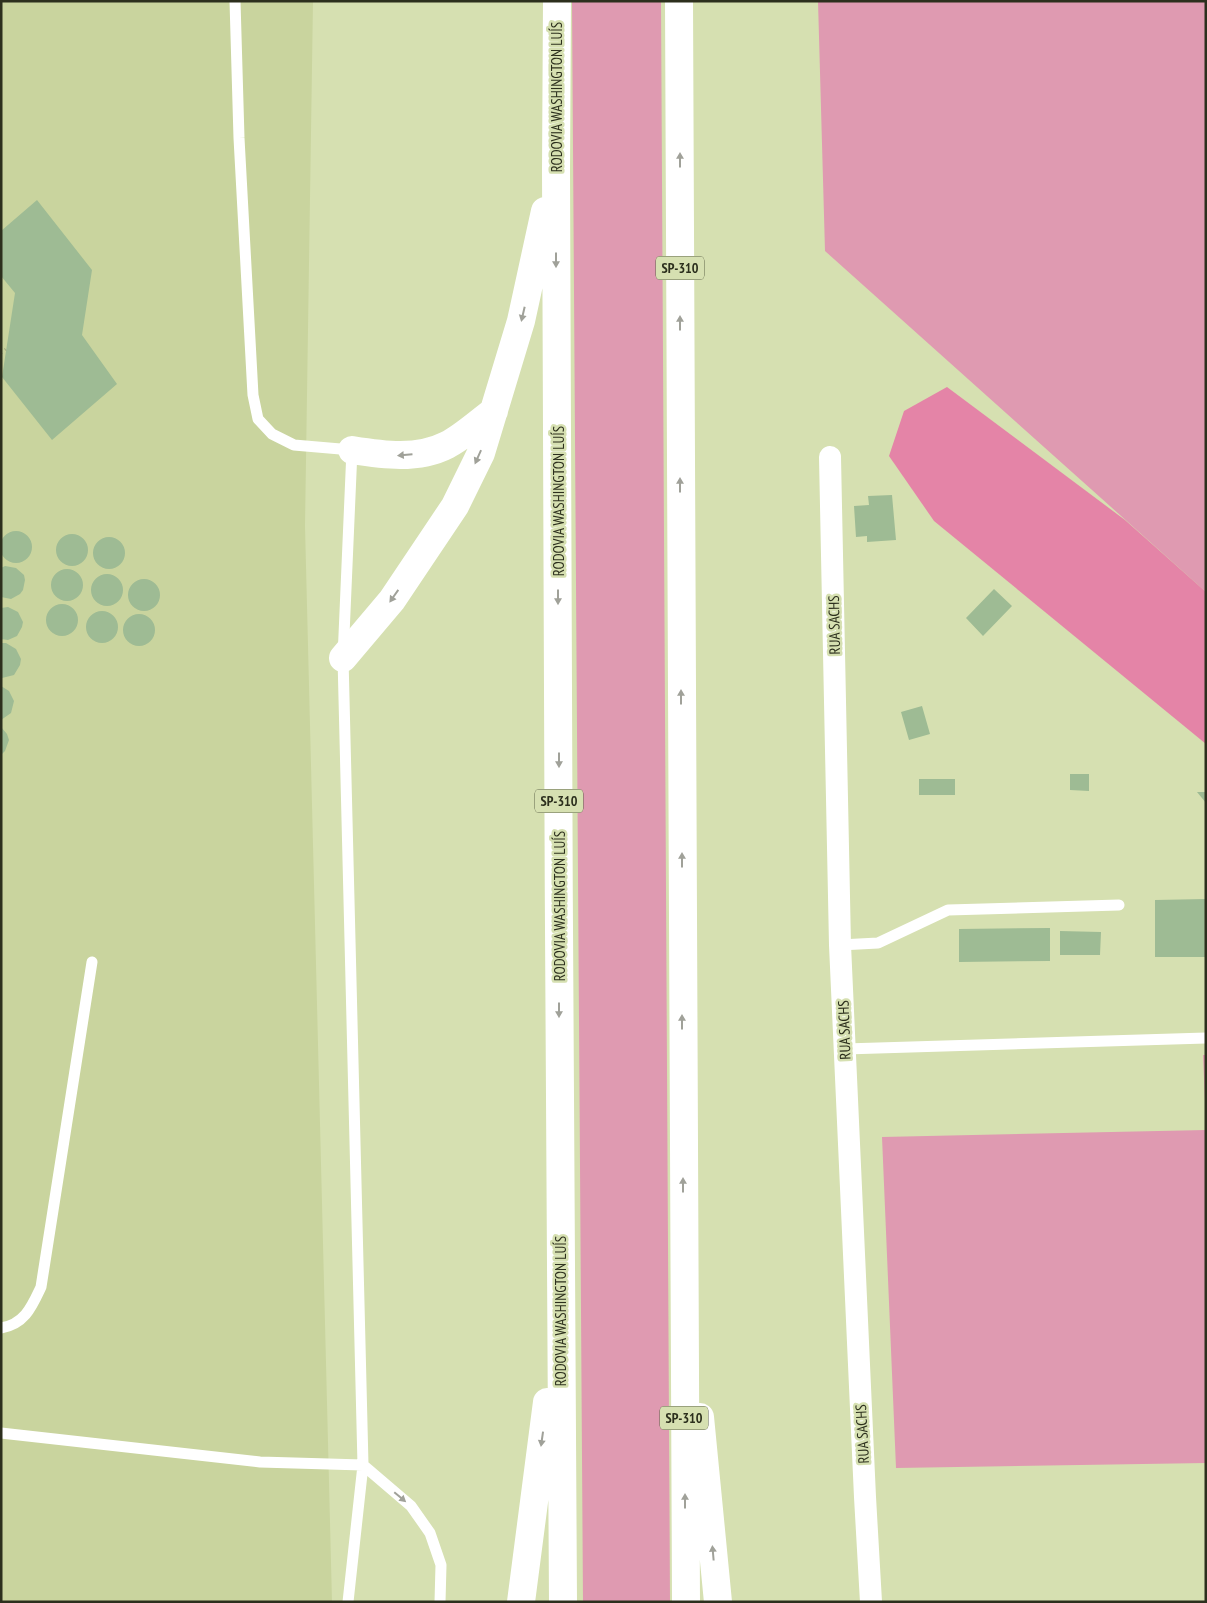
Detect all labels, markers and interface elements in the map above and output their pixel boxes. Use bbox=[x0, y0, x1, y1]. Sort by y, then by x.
street label: RODOVIA WASHINGTON LUÍS bbox=[547, 22, 566, 172]
one-way arrow bbox=[676, 152, 684, 168]
one-way arrow bbox=[552, 252, 560, 268]
road number: SP-310 bbox=[656, 256, 704, 280]
one-way arrow bbox=[518, 306, 526, 322]
one-way arrow bbox=[676, 315, 684, 331]
street label: RODOVIA WASHINGTON LUÍS bbox=[549, 426, 568, 576]
one-way arrow bbox=[474, 450, 482, 464]
one-way arrow bbox=[397, 451, 413, 459]
one-way arrow bbox=[676, 477, 684, 493]
one-way arrow bbox=[389, 589, 399, 603]
one-way arrow bbox=[554, 590, 562, 606]
street label: RUA SACHS bbox=[824, 595, 844, 655]
one-way arrow bbox=[677, 689, 685, 705]
one-way arrow bbox=[555, 752, 563, 768]
road number: SP-310 bbox=[535, 789, 583, 812]
street label: RODOVIA WASHINGTON LUÍS bbox=[550, 831, 569, 981]
one-way arrow bbox=[678, 852, 686, 868]
street label: RUA SACHS bbox=[833, 1000, 855, 1060]
one-way arrow bbox=[555, 1002, 563, 1018]
one-way arrow bbox=[678, 1014, 686, 1030]
one-way arrow bbox=[679, 1177, 687, 1193]
street label: RODOVIA WASHINGTON LUÍS bbox=[551, 1236, 570, 1386]
street label: RUA SACHS bbox=[851, 1404, 873, 1464]
road number: SP-310 bbox=[660, 1406, 708, 1430]
one-way arrow bbox=[538, 1431, 546, 1447]
one-way arrow bbox=[394, 1491, 406, 1503]
one-way arrow bbox=[681, 1492, 689, 1508]
one-way arrow bbox=[709, 1545, 717, 1561]

